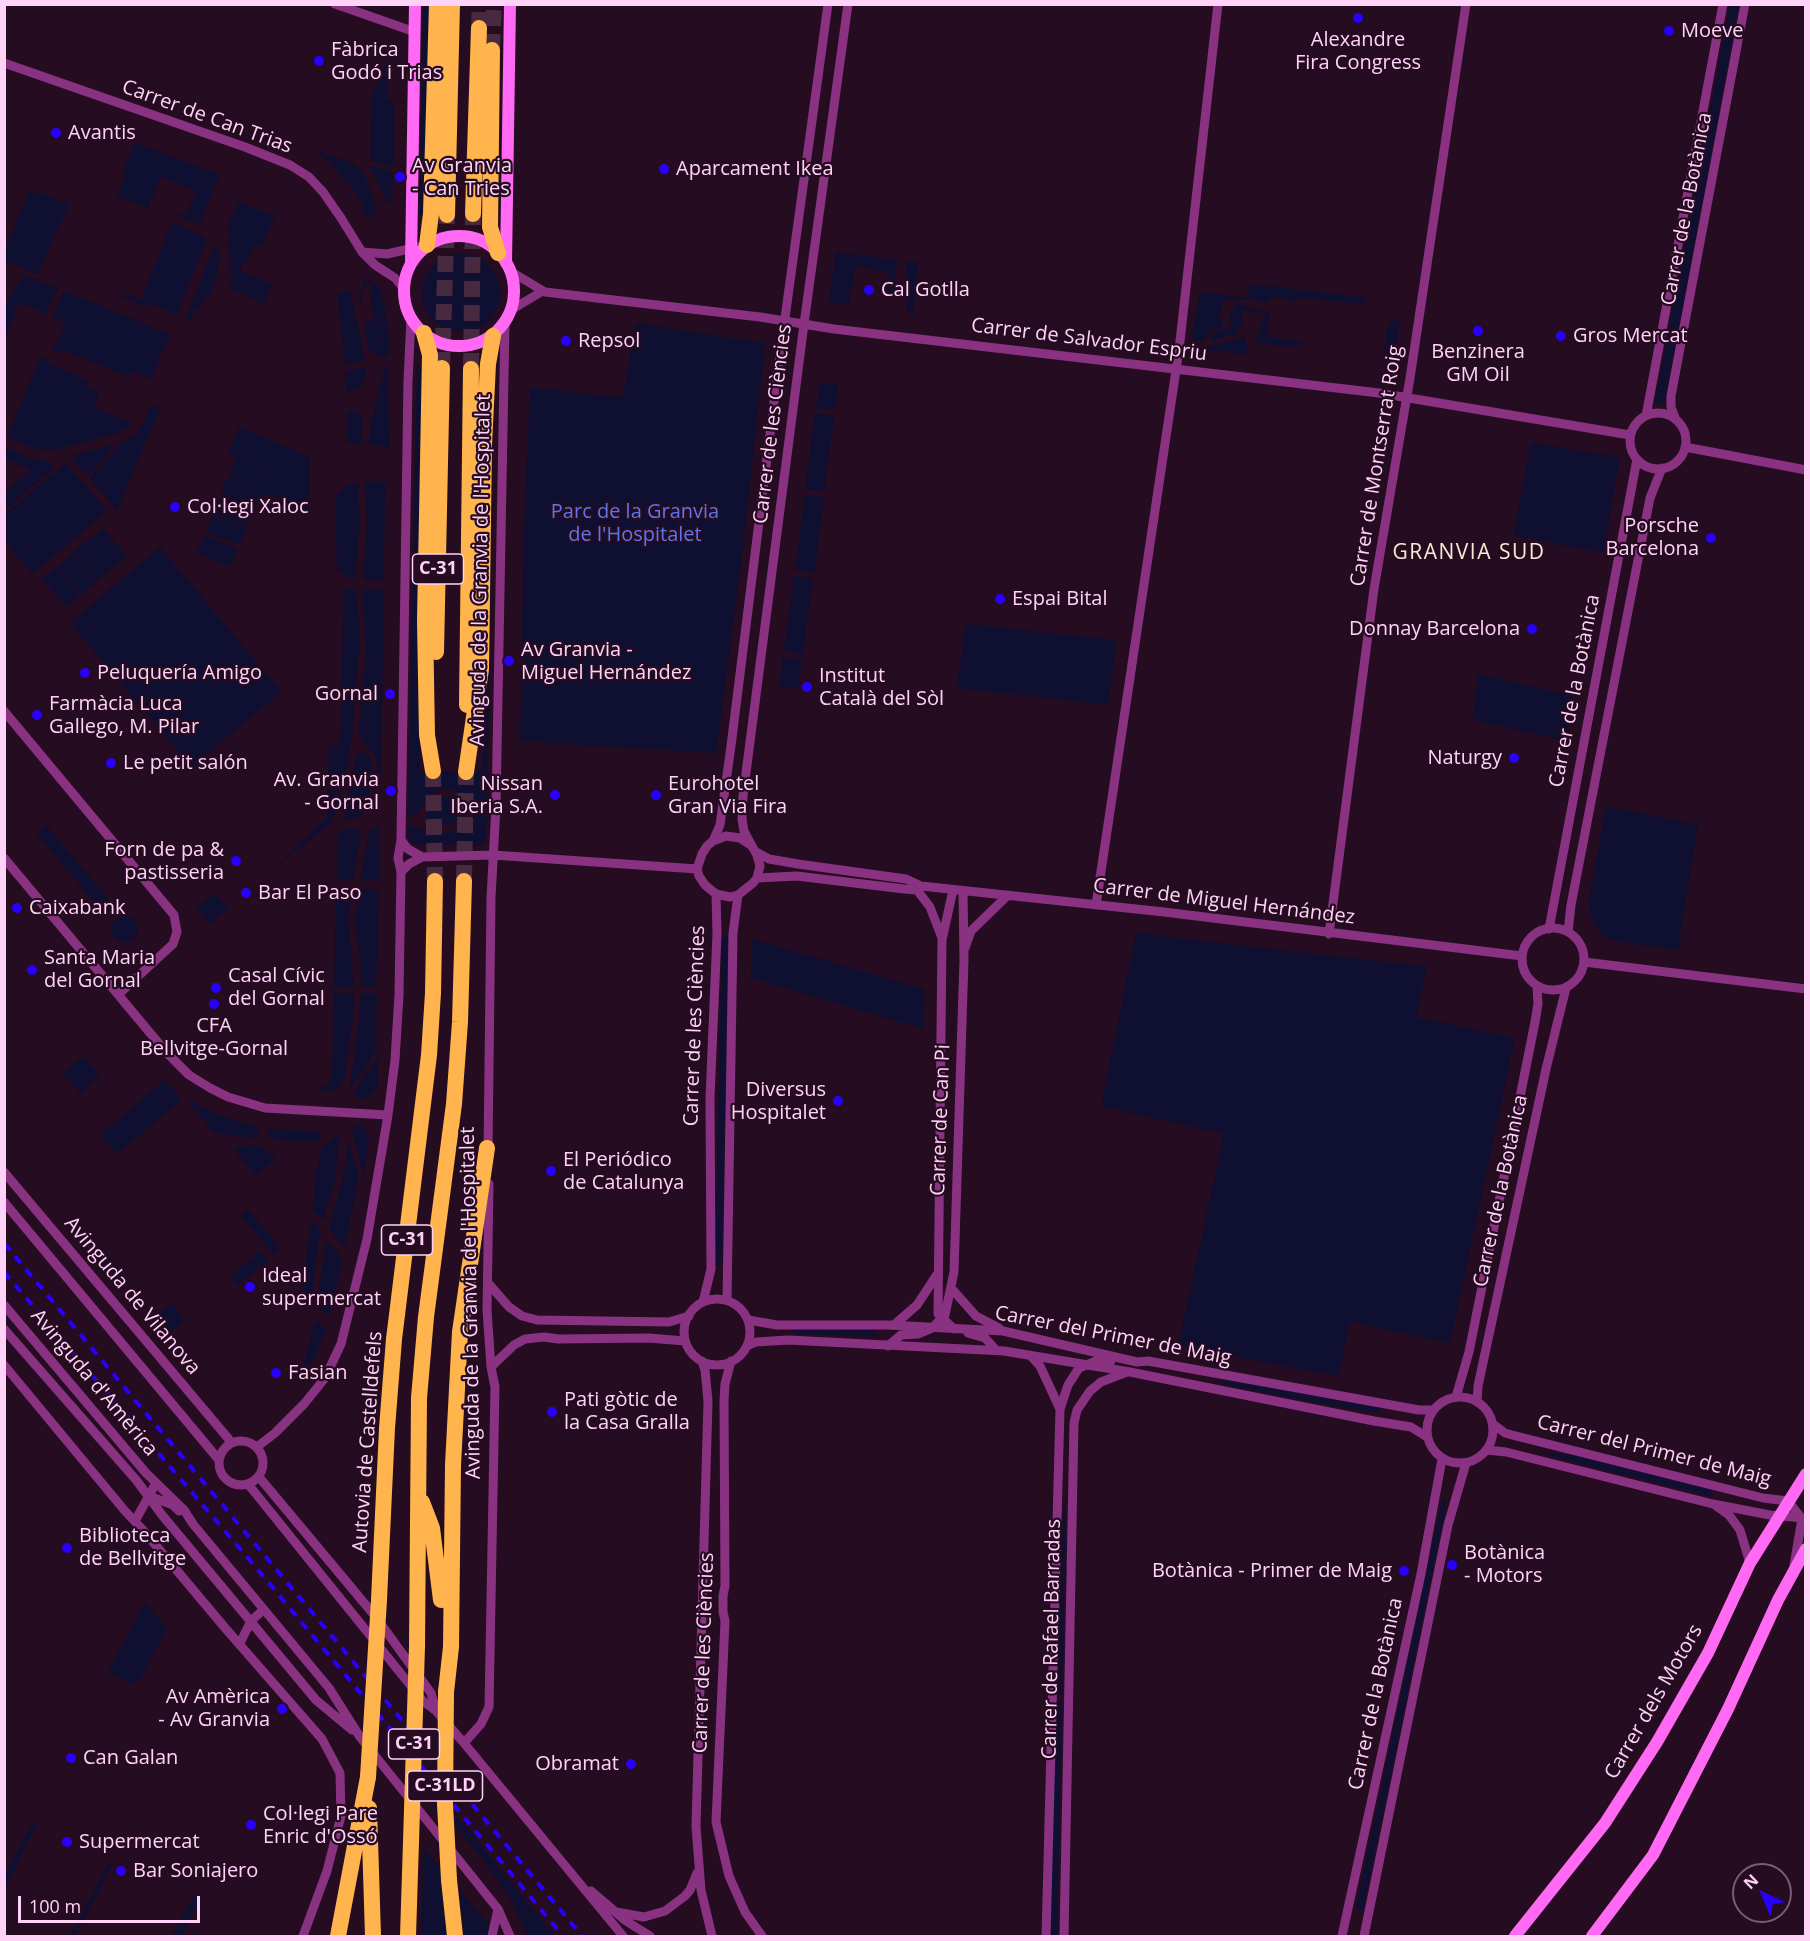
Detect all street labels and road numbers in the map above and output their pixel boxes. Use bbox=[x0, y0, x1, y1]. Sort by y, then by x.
street label: Carrer de Can Trias bbox=[119, 75, 295, 159]
street label: Carrer de la Botànica bbox=[1657, 111, 1717, 307]
street label: Carrer de Salvador Espriu bbox=[970, 314, 1208, 366]
street label: Carrer de les Ciències bbox=[749, 323, 797, 525]
street label: Carrer de Montserrat Roig bbox=[1346, 344, 1408, 588]
street label: Avinguda de la Granvia de l'Hospitalet bbox=[466, 394, 496, 746]
road number: C-31 bbox=[412, 554, 464, 584]
street label: Carrer de la Botànica bbox=[1545, 593, 1605, 789]
street label: Carrer de Miguel Hernández bbox=[1092, 874, 1356, 930]
street label: Carrer de les Ciències bbox=[680, 925, 710, 1127]
street label: Carrer de Can Pi bbox=[926, 1044, 956, 1196]
street label: Carrer de la Botànica bbox=[1469, 1093, 1533, 1289]
street label: Avinguda de la Granvia de l'Hospitalet bbox=[456, 1127, 486, 1479]
street label: Avinguda de Vilanova bbox=[59, 1212, 205, 1380]
road number: C-31 bbox=[382, 1225, 432, 1255]
street label: Carrer del Primer de Maig bbox=[993, 1301, 1233, 1371]
street label: Avinguda d'Amèrica bbox=[25, 1305, 163, 1461]
street label: Autovia de Castelldefels bbox=[348, 1331, 388, 1553]
street label: Carrer del Primer de Maig bbox=[1534, 1410, 1774, 1492]
street label: Carrer de Rafael Barradas bbox=[1038, 1519, 1066, 1759]
street label: Carrer de les Ciències bbox=[689, 1552, 719, 1754]
street label: Carrer de la Botànica bbox=[1344, 1596, 1408, 1792]
street label: Carrer dels Motors bbox=[1600, 1620, 1708, 1784]
road number: C-31 bbox=[388, 1729, 440, 1759]
road number: C-31LD bbox=[408, 1771, 482, 1801]

